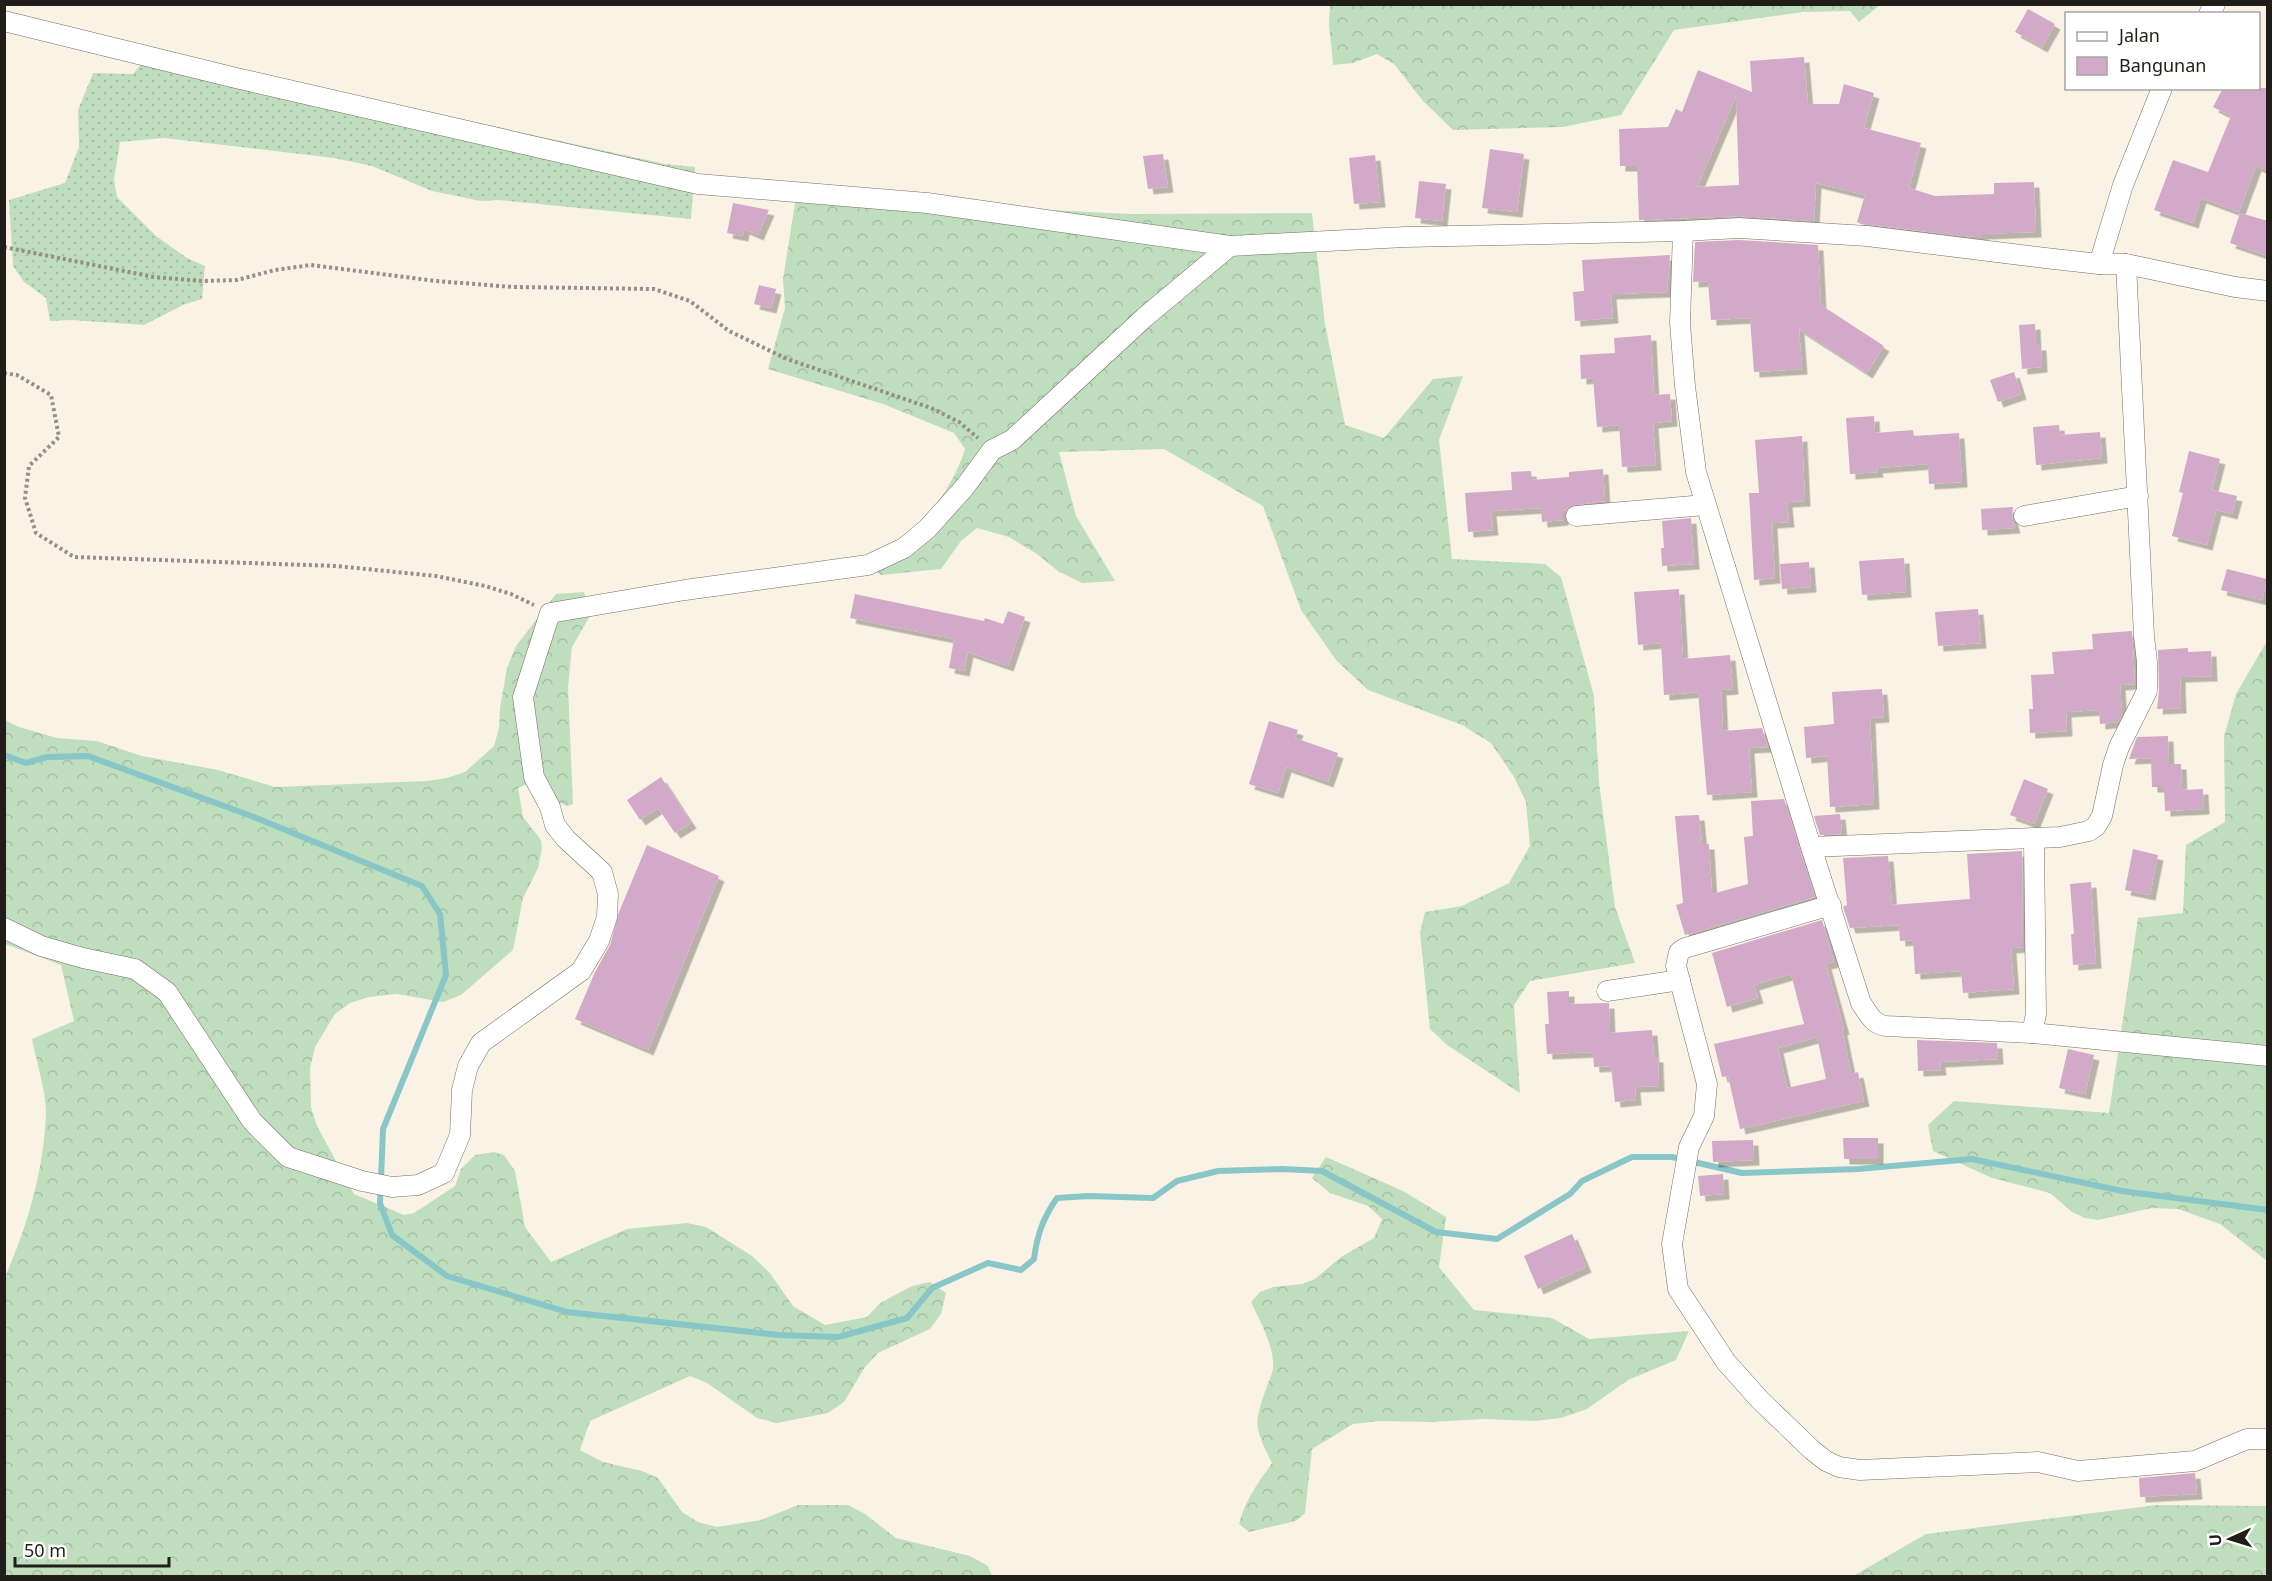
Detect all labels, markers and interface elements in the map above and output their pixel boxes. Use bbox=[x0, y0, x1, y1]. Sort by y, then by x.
legend bbox=[2065, 12, 2260, 90]
text: Jalan bbox=[2117, 23, 2160, 47]
text: Bangunan bbox=[2119, 53, 2206, 77]
north arrow bbox=[2200, 1509, 2260, 1569]
scale bar bbox=[15, 1530, 170, 1568]
text: U bbox=[2204, 1533, 2226, 1547]
text: 50 m bbox=[24, 1538, 66, 1562]

